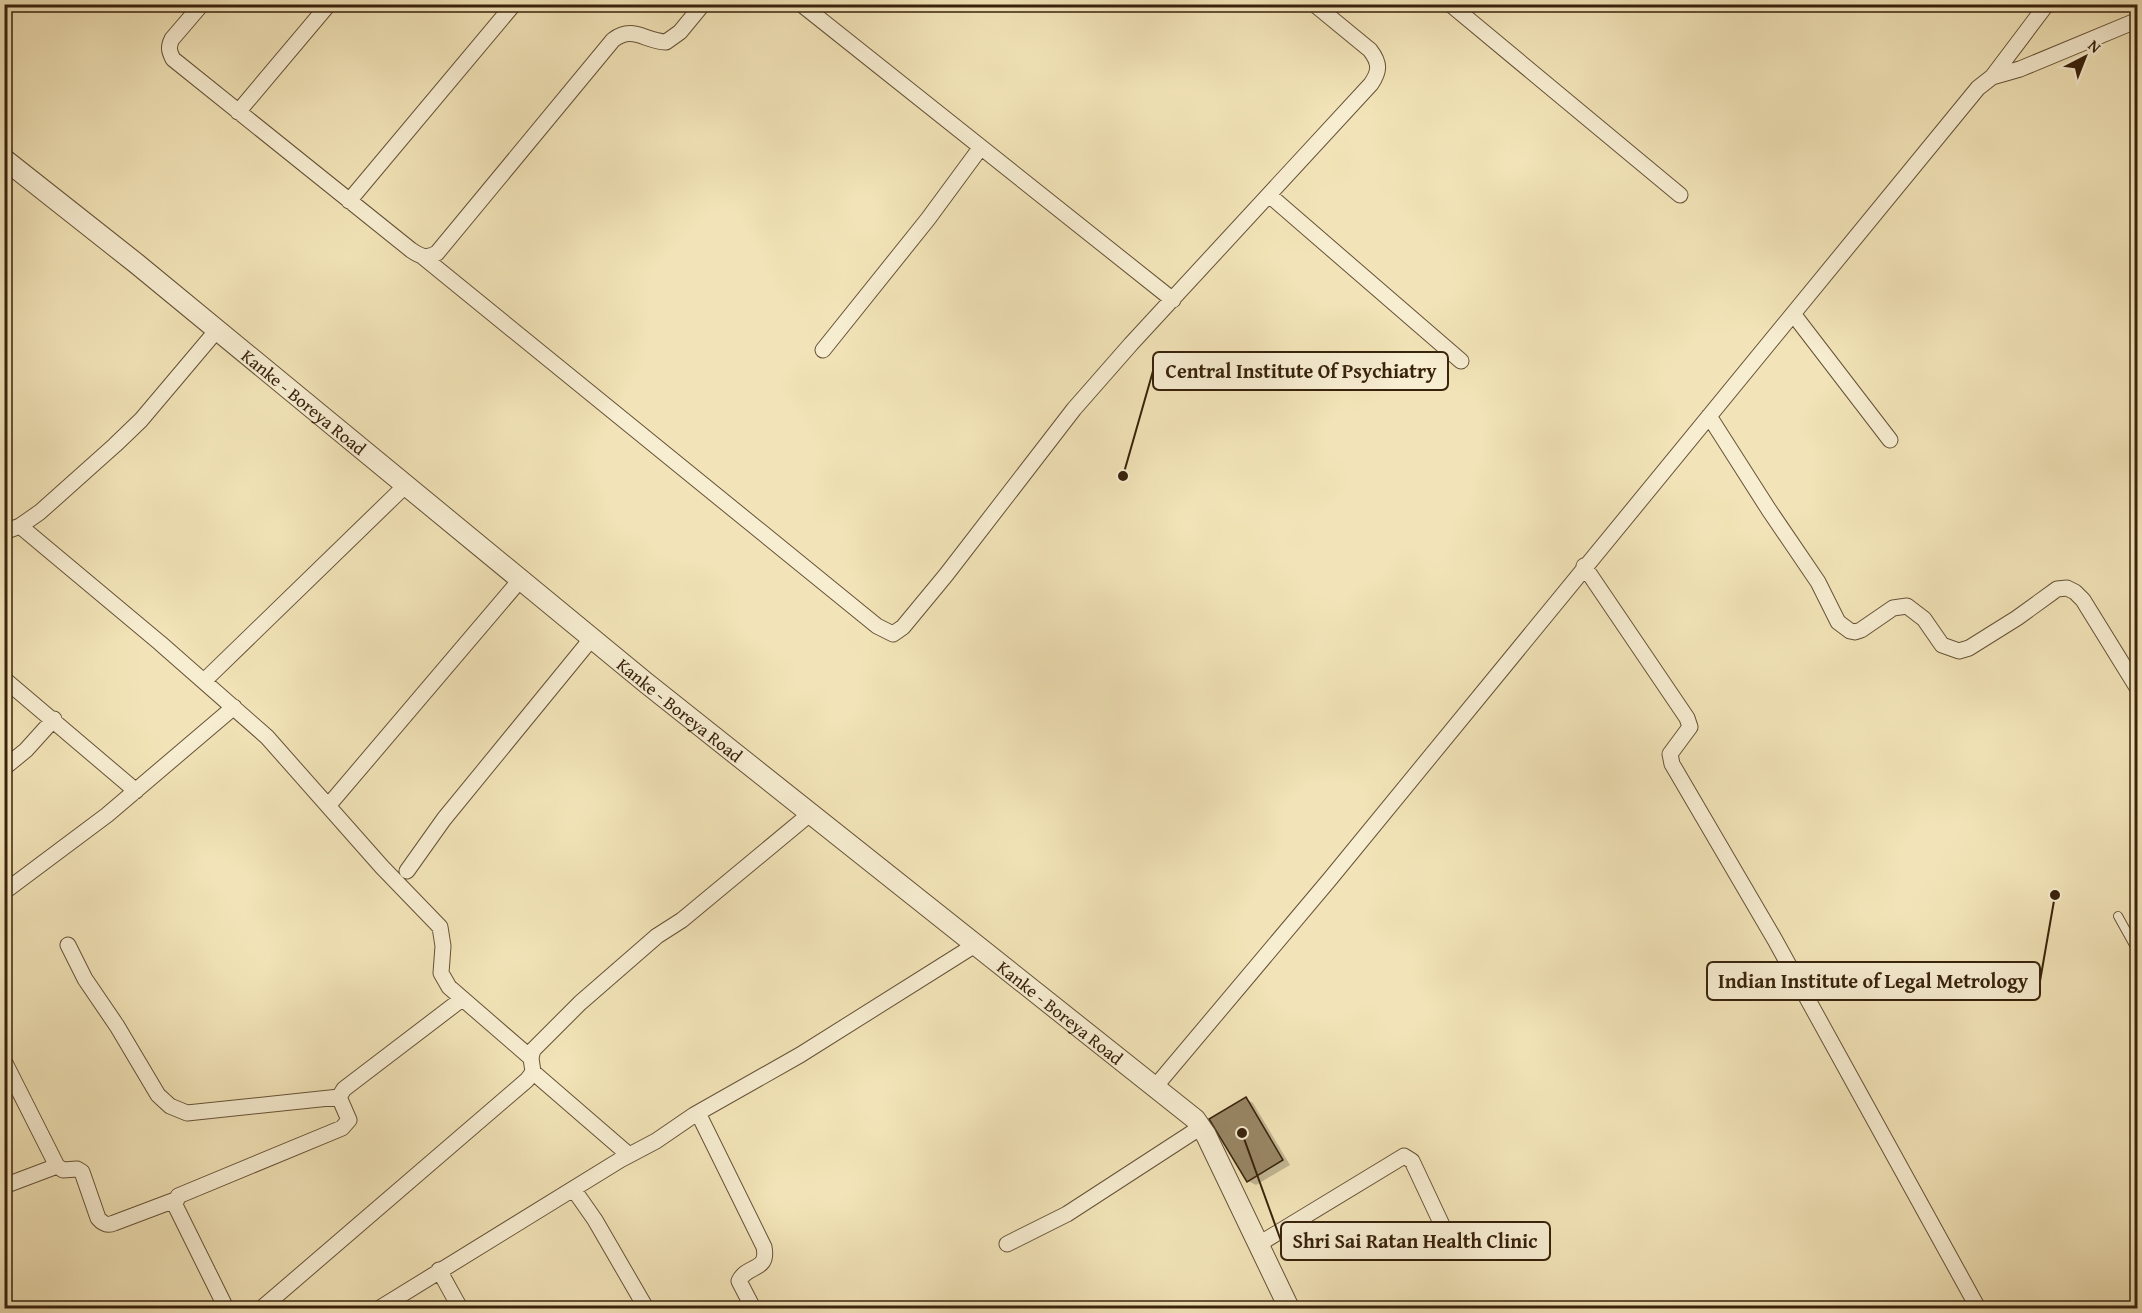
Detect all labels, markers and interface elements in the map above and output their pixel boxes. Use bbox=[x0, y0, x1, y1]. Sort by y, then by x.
north arrow bbox=[2055, 27, 2115, 87]
text: N bbox=[2083, 33, 2107, 59]
street label: Kanke - Boreya Road bbox=[236, 342, 373, 461]
callout: Central Institute Of Psychiatry bbox=[1153, 352, 1448, 390]
text: Central Institute Of Psychiatry bbox=[1166, 356, 1437, 385]
street label: Kanke - Boreya Road bbox=[611, 651, 749, 769]
street label: Kanke - Boreya Road bbox=[992, 953, 1130, 1071]
callout: Indian Institute of Legal Metrology bbox=[1707, 962, 2040, 1000]
text: Indian Institute of Legal Metrology bbox=[1718, 966, 2029, 995]
callout: Shri Sai Ratan Health Clinic bbox=[1281, 1222, 1550, 1260]
text: Shri Sai Ratan Health Clinic bbox=[1292, 1226, 1538, 1255]

